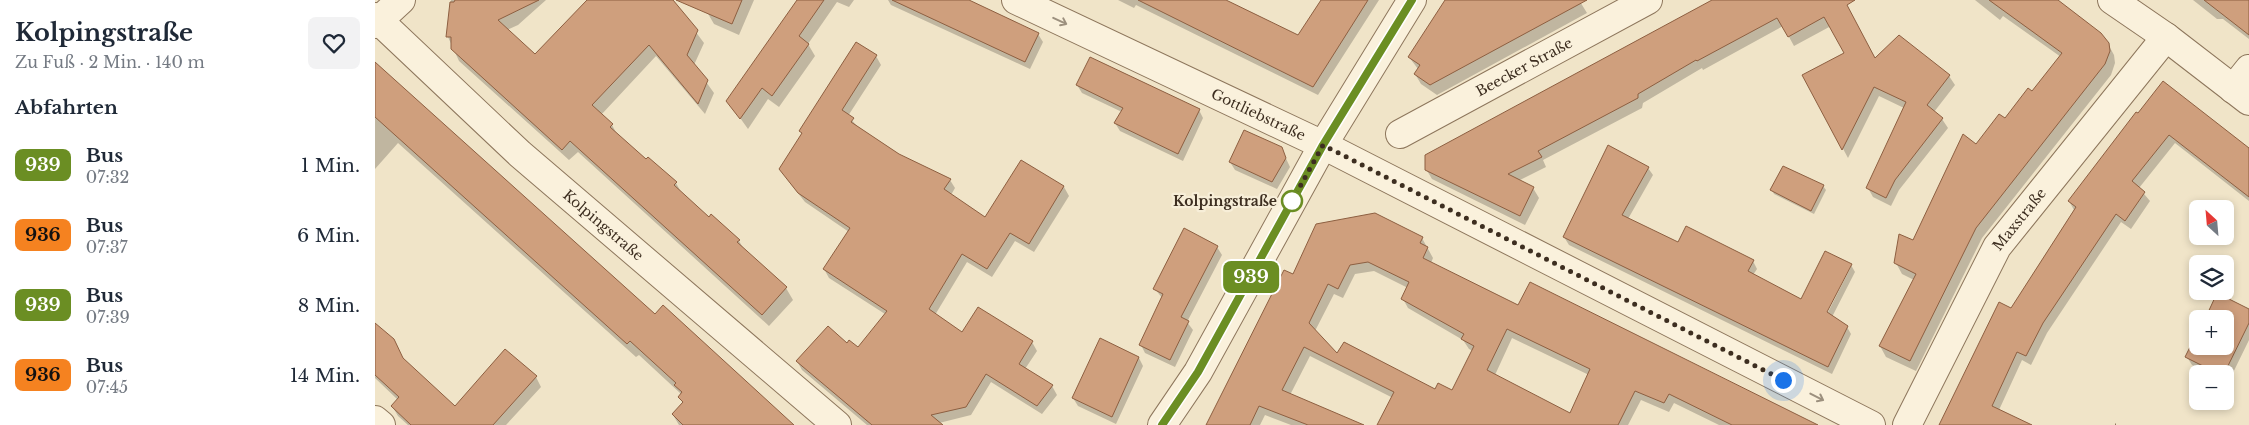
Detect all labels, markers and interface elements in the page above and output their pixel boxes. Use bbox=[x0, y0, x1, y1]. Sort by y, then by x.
button: heart bbox=[308, 17, 360, 69]
one-way arrow bbox=[1052, 17, 1067, 26]
text: Kolpingstraße bbox=[15, 18, 193, 47]
street label: Beecker Straße bbox=[1473, 34, 1575, 100]
text: Zu Fuß · 2 Min. · 140 m bbox=[15, 52, 205, 72]
street label: Gottliebstraße bbox=[1208, 85, 1308, 144]
text: Abfahrten bbox=[15, 96, 118, 119]
text: Bus bbox=[86, 144, 123, 167]
text: 939 bbox=[25, 154, 61, 176]
text: 1 Min. bbox=[301, 154, 360, 177]
text: 07:32 bbox=[86, 167, 129, 187]
street label: Maxstraße bbox=[1989, 184, 2050, 254]
street label: Kolpingstraße bbox=[559, 186, 647, 265]
marker: Kolpingstraße bbox=[1281, 190, 1303, 212]
place label: Kolpingstraße bbox=[1173, 192, 1277, 210]
north arrow bbox=[2189, 200, 2234, 245]
map controls bbox=[2189, 200, 2234, 410]
text: Bus bbox=[86, 214, 123, 237]
text: 936 bbox=[25, 224, 61, 246]
text: 6 Min. bbox=[297, 224, 360, 247]
text: 07:37 bbox=[86, 237, 128, 257]
button: layers bbox=[2189, 255, 2234, 300]
line badge: 939 bbox=[1222, 261, 1280, 293]
text: 939 bbox=[1233, 266, 1269, 288]
text: Bus bbox=[86, 284, 123, 307]
text: 939 bbox=[25, 294, 61, 316]
text: 8 Min. bbox=[298, 294, 360, 317]
text: 07:39 bbox=[86, 307, 130, 327]
button: + bbox=[2189, 310, 2234, 355]
text: Bus bbox=[86, 354, 123, 377]
text: 936 bbox=[25, 364, 61, 386]
text: 14 Min. bbox=[290, 364, 360, 387]
button: − bbox=[2189, 365, 2234, 410]
your location bbox=[1771, 368, 1796, 393]
text: 07:45 bbox=[86, 377, 128, 397]
one-way arrow bbox=[1809, 393, 1824, 402]

